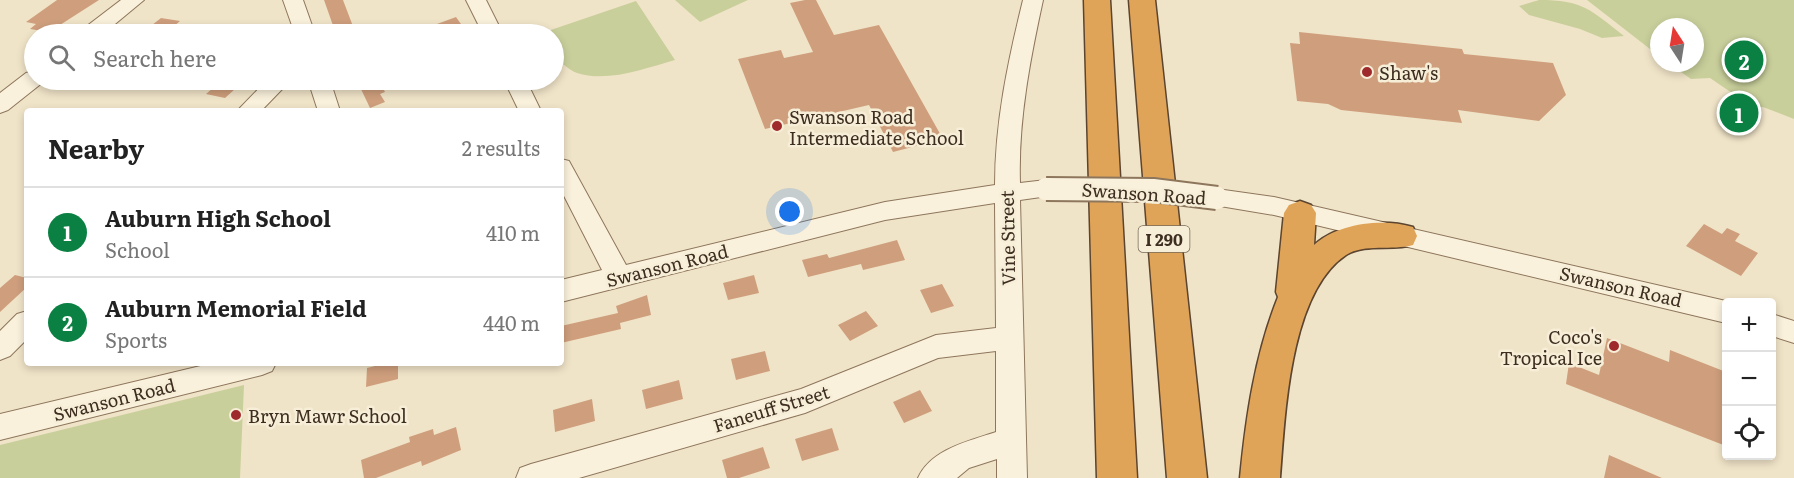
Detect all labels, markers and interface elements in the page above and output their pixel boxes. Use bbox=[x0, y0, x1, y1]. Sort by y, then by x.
north arrow bbox=[1650, 18, 1704, 72]
search box bbox=[24, 24, 564, 90]
pin: 2 bbox=[1724, 38, 1764, 82]
icon: search bbox=[45, 41, 78, 74]
text: Search here bbox=[93, 41, 216, 74]
place label: Shaw's bbox=[1379, 59, 1438, 86]
marker: Shaw's bbox=[1360, 65, 1374, 79]
pin: 1 bbox=[1720, 90, 1758, 136]
place label: Swanson Road Intermediate School bbox=[789, 103, 964, 151]
marker: Swanson Road Intermediate School bbox=[770, 119, 784, 133]
text: Nearby bbox=[48, 128, 144, 167]
text: 2 results bbox=[462, 132, 540, 162]
street label: Swanson Road bbox=[1081, 175, 1207, 211]
street label: Vine Street bbox=[993, 189, 1021, 286]
your location bbox=[775, 197, 804, 226]
text: Auburn High School bbox=[105, 201, 331, 234]
text: 1 bbox=[63, 217, 72, 247]
text: 410 m bbox=[486, 217, 540, 247]
road number: I 290 bbox=[1138, 226, 1190, 252]
text: School bbox=[105, 234, 170, 264]
street label: Swanson Road bbox=[603, 237, 731, 293]
street label: Swanson Road bbox=[1557, 259, 1685, 313]
text: Auburn Memorial Field bbox=[105, 291, 367, 324]
map controls bbox=[1722, 298, 1776, 460]
button: + bbox=[1722, 298, 1776, 352]
text: 2 bbox=[62, 307, 73, 337]
text: 440 m bbox=[483, 307, 540, 337]
place label: Coco's Tropical Ice bbox=[1500, 323, 1602, 371]
text: Sports bbox=[105, 324, 167, 354]
marker: Coco's Tropical Ice bbox=[1607, 339, 1621, 353]
button: − bbox=[1722, 352, 1776, 406]
street label: Swanson Road bbox=[50, 371, 178, 427]
street label: Faneuff Street bbox=[709, 377, 833, 439]
place label: Bryn Mawr School bbox=[248, 402, 407, 429]
button: locate bbox=[1722, 406, 1776, 460]
marker: Bryn Mawr School bbox=[229, 408, 243, 422]

